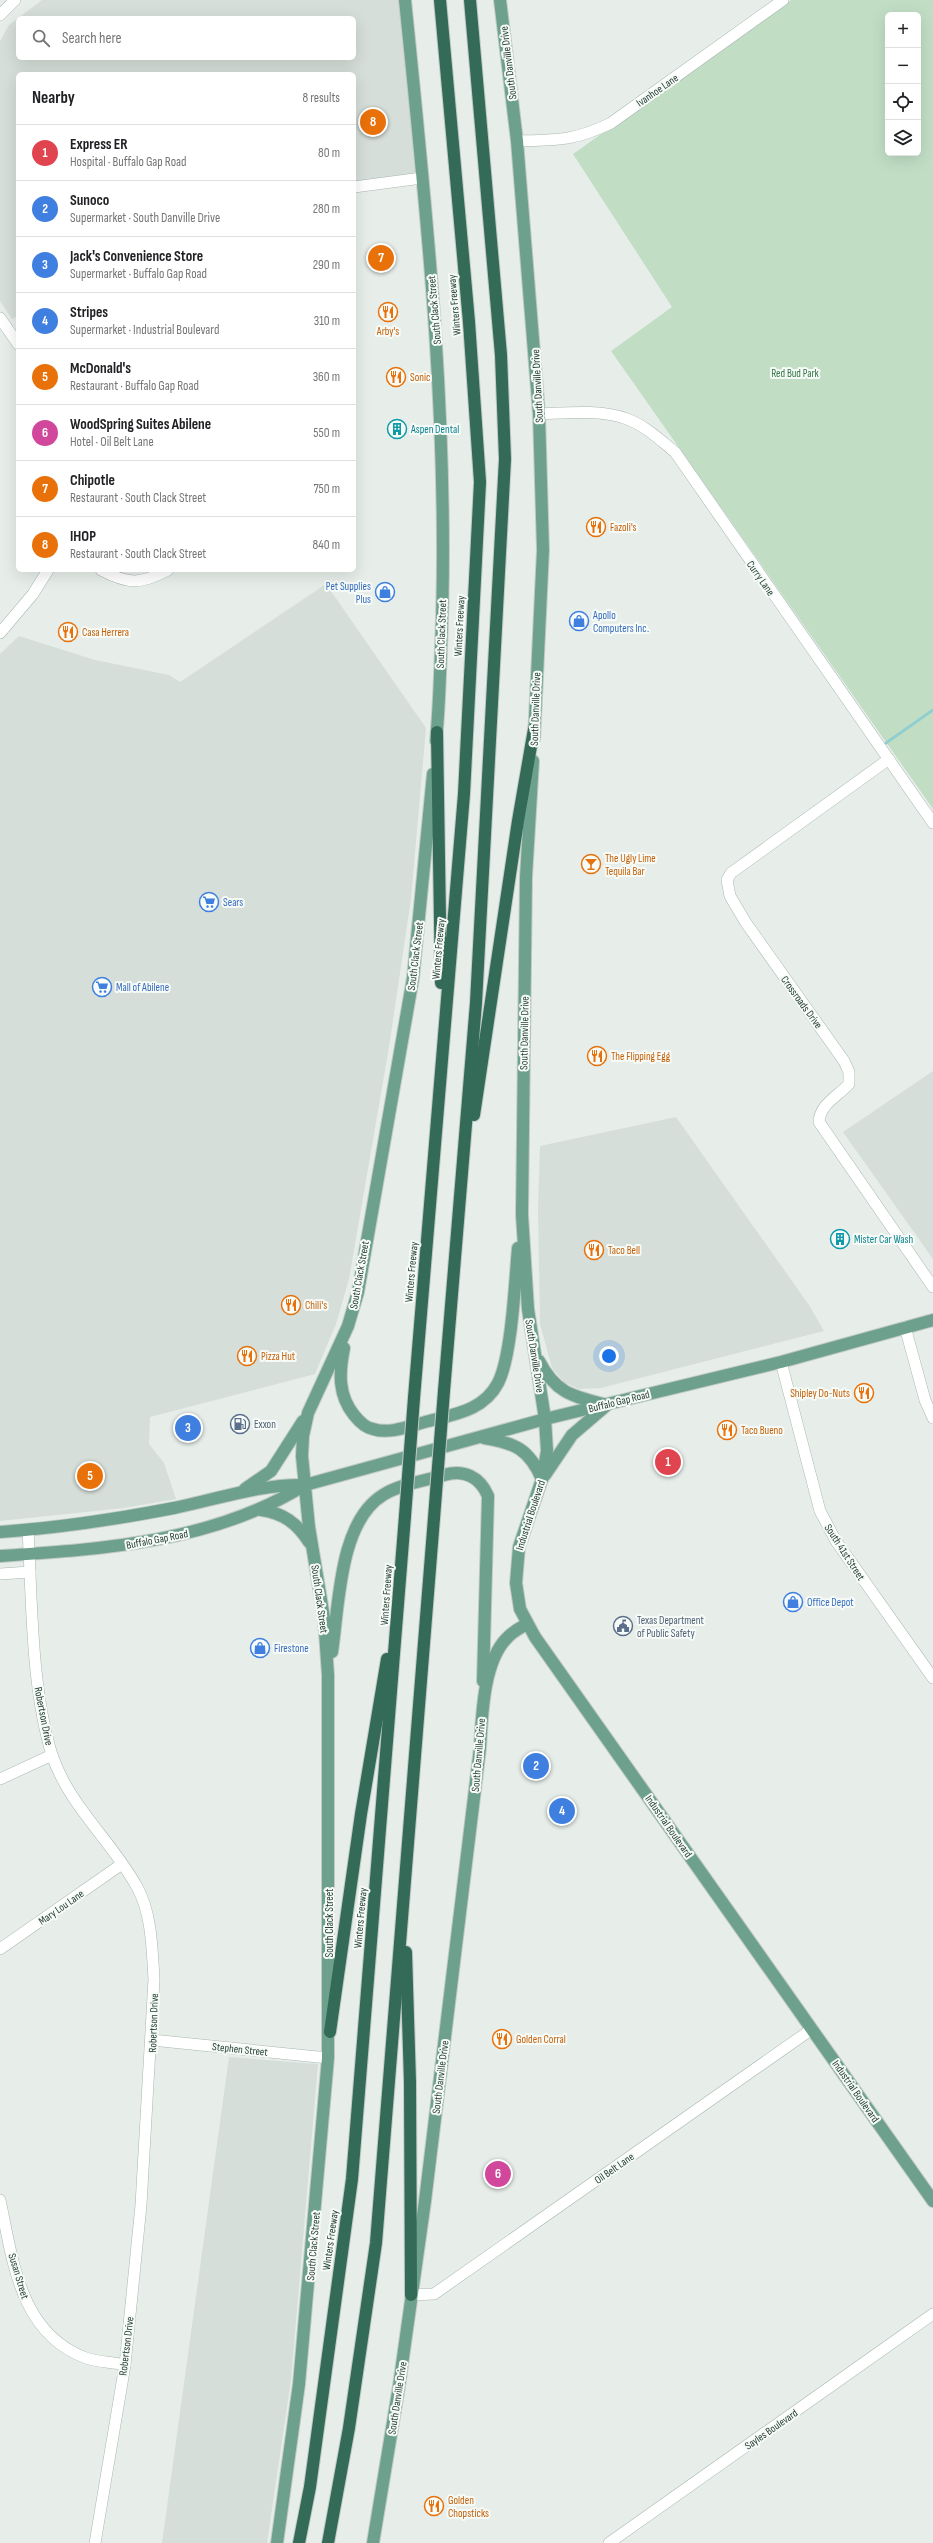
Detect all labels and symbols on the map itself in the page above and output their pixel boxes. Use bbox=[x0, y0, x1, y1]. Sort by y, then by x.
street label: South Danville Drive bbox=[498, 26, 519, 100]
street label: Ivanhoe Lane bbox=[634, 71, 681, 110]
pin: 8 bbox=[360, 107, 386, 137]
pin: 7 bbox=[368, 243, 394, 273]
street label: Winters Freeway bbox=[445, 273, 464, 336]
street label: South Clack Street bbox=[425, 274, 444, 345]
restaurant icon: Arby's bbox=[377, 301, 399, 323]
place label: Arby's bbox=[376, 325, 399, 338]
street label: South Danville Drive bbox=[529, 349, 546, 423]
restaurant icon: Sonic bbox=[385, 366, 407, 388]
park label: Red Bud Park bbox=[771, 367, 820, 380]
place label: Sonic bbox=[410, 371, 430, 384]
building icon: Aspen Dental bbox=[386, 418, 408, 440]
place label: Aspen Dental bbox=[410, 423, 459, 436]
restaurant icon: Fazoli's bbox=[585, 516, 607, 538]
place label: Fazoli's bbox=[610, 521, 637, 534]
street label: Curry Lane bbox=[744, 558, 777, 598]
place label: Pet Supplies Plus bbox=[326, 580, 371, 606]
shop icon: Pet Supplies Plus bbox=[374, 581, 396, 603]
street label: Winters Freeway bbox=[451, 595, 468, 657]
street label: South Clack Street bbox=[434, 599, 449, 669]
place label: Apollo Computers Inc. bbox=[592, 609, 649, 635]
shop icon: Apollo Computers Inc. bbox=[568, 610, 590, 632]
restaurant icon: Casa Herrera bbox=[57, 621, 79, 643]
place label: Casa Herrera bbox=[82, 626, 129, 639]
street label: South Danville Drive bbox=[528, 672, 543, 746]
place label: The Ugly Lime Tequila Bar bbox=[605, 852, 656, 878]
bar icon: The Ugly Lime Tequila Bar bbox=[580, 853, 602, 875]
supermarket icon: Sears bbox=[198, 891, 220, 913]
place label: Sears bbox=[223, 896, 243, 909]
street label: Winters Freeway bbox=[429, 917, 448, 980]
street label: South Clack Street bbox=[405, 920, 426, 991]
street label: Crossroads Drive bbox=[778, 973, 825, 1031]
supermarket icon: Mall of Abilene bbox=[91, 976, 113, 998]
place label: Mall of Abilene bbox=[116, 981, 169, 994]
street label: South Danville Drive bbox=[517, 996, 532, 1070]
restaurant icon: The Flipping Egg bbox=[586, 1045, 608, 1067]
place label: The Flipping Egg bbox=[611, 1050, 671, 1063]
building icon: Mister Car Wash bbox=[829, 1228, 851, 1250]
place label: Mister Car Wash bbox=[854, 1233, 913, 1246]
street label: South Clack Street bbox=[347, 1239, 372, 1310]
restaurant icon: Taco Bell bbox=[583, 1239, 605, 1261]
street label: Winters Freeway bbox=[402, 1240, 421, 1303]
place label: Taco Bell bbox=[608, 1244, 640, 1257]
restaurant icon: Chili's bbox=[280, 1294, 302, 1316]
place label: Chili's bbox=[305, 1299, 327, 1312]
street label: South Danville Drive bbox=[522, 1319, 547, 1393]
restaurant icon: Pizza Hut bbox=[236, 1345, 258, 1367]
your location bbox=[599, 1346, 619, 1366]
place label: Pizza Hut bbox=[261, 1350, 296, 1363]
restaurant icon: Shipley Do-Nuts bbox=[853, 1382, 875, 1404]
place label: Shipley Do-Nuts bbox=[790, 1387, 850, 1400]
street label: Buffalo Gap Road bbox=[587, 1388, 651, 1415]
pin: 3 bbox=[175, 1413, 201, 1443]
fuel station icon: Exxon bbox=[229, 1413, 251, 1435]
place label: Exxon bbox=[254, 1418, 276, 1431]
restaurant icon: Taco Bueno bbox=[716, 1419, 738, 1441]
place label: Taco Bueno bbox=[741, 1424, 783, 1437]
pin: 1 bbox=[655, 1447, 681, 1477]
pin: 5 bbox=[77, 1461, 103, 1491]
street label: Industrial Boulevard bbox=[513, 1478, 548, 1552]
street label: South 41st Street bbox=[822, 1522, 868, 1583]
street label: Buffalo Gap Road bbox=[125, 1527, 189, 1552]
street label: South Clack Street bbox=[308, 1564, 331, 1635]
street label: Winters Freeway bbox=[378, 1564, 395, 1626]
shop icon: Office Depot bbox=[782, 1591, 804, 1613]
place label: Office Depot bbox=[807, 1596, 854, 1609]
place label: Texas Department of Public Safety bbox=[637, 1614, 705, 1640]
public building icon: Texas Department of Public Safety bbox=[612, 1615, 634, 1637]
shop icon: Firestone bbox=[249, 1637, 271, 1659]
place label: Firestone bbox=[274, 1642, 309, 1655]
street label: Robertson Drive bbox=[31, 1686, 56, 1746]
street label: South Danville Drive bbox=[469, 1718, 488, 1792]
pin: 2 bbox=[523, 1751, 549, 1781]
street label: Industrial Boulevard bbox=[642, 1793, 695, 1860]
pin: 4 bbox=[549, 1796, 575, 1826]
street label: Winters Freeway bbox=[351, 1886, 370, 1949]
street label: Mary Lou Lane bbox=[36, 1887, 86, 1928]
street label: South Clack Street bbox=[323, 1888, 336, 1957]
street label: Robertson Drive bbox=[146, 1993, 161, 2053]
restaurant icon: Golden Corral bbox=[491, 2028, 513, 2050]
place label: Golden Corral bbox=[516, 2033, 566, 2046]
street label: Stephen Street bbox=[212, 2040, 269, 2059]
street label: South Danville Drive bbox=[430, 2040, 451, 2114]
street label: Industrial Boulevard bbox=[829, 2058, 882, 2125]
street label: Oil Belt Lane bbox=[592, 2150, 637, 2187]
pin: 6 bbox=[485, 2159, 511, 2189]
street label: Winters Freeway bbox=[320, 2208, 341, 2271]
street label: South Clack Street bbox=[304, 2211, 323, 2281]
street label: Susan Street bbox=[5, 2252, 32, 2301]
street label: Robertson Drive bbox=[116, 2316, 137, 2376]
street label: South Danville Drive bbox=[385, 2361, 410, 2435]
street label: Sayles Boulevard bbox=[742, 2406, 801, 2452]
place label: Golden Chopsticks bbox=[448, 2494, 489, 2520]
restaurant icon: Golden Chopsticks bbox=[423, 2495, 445, 2517]

